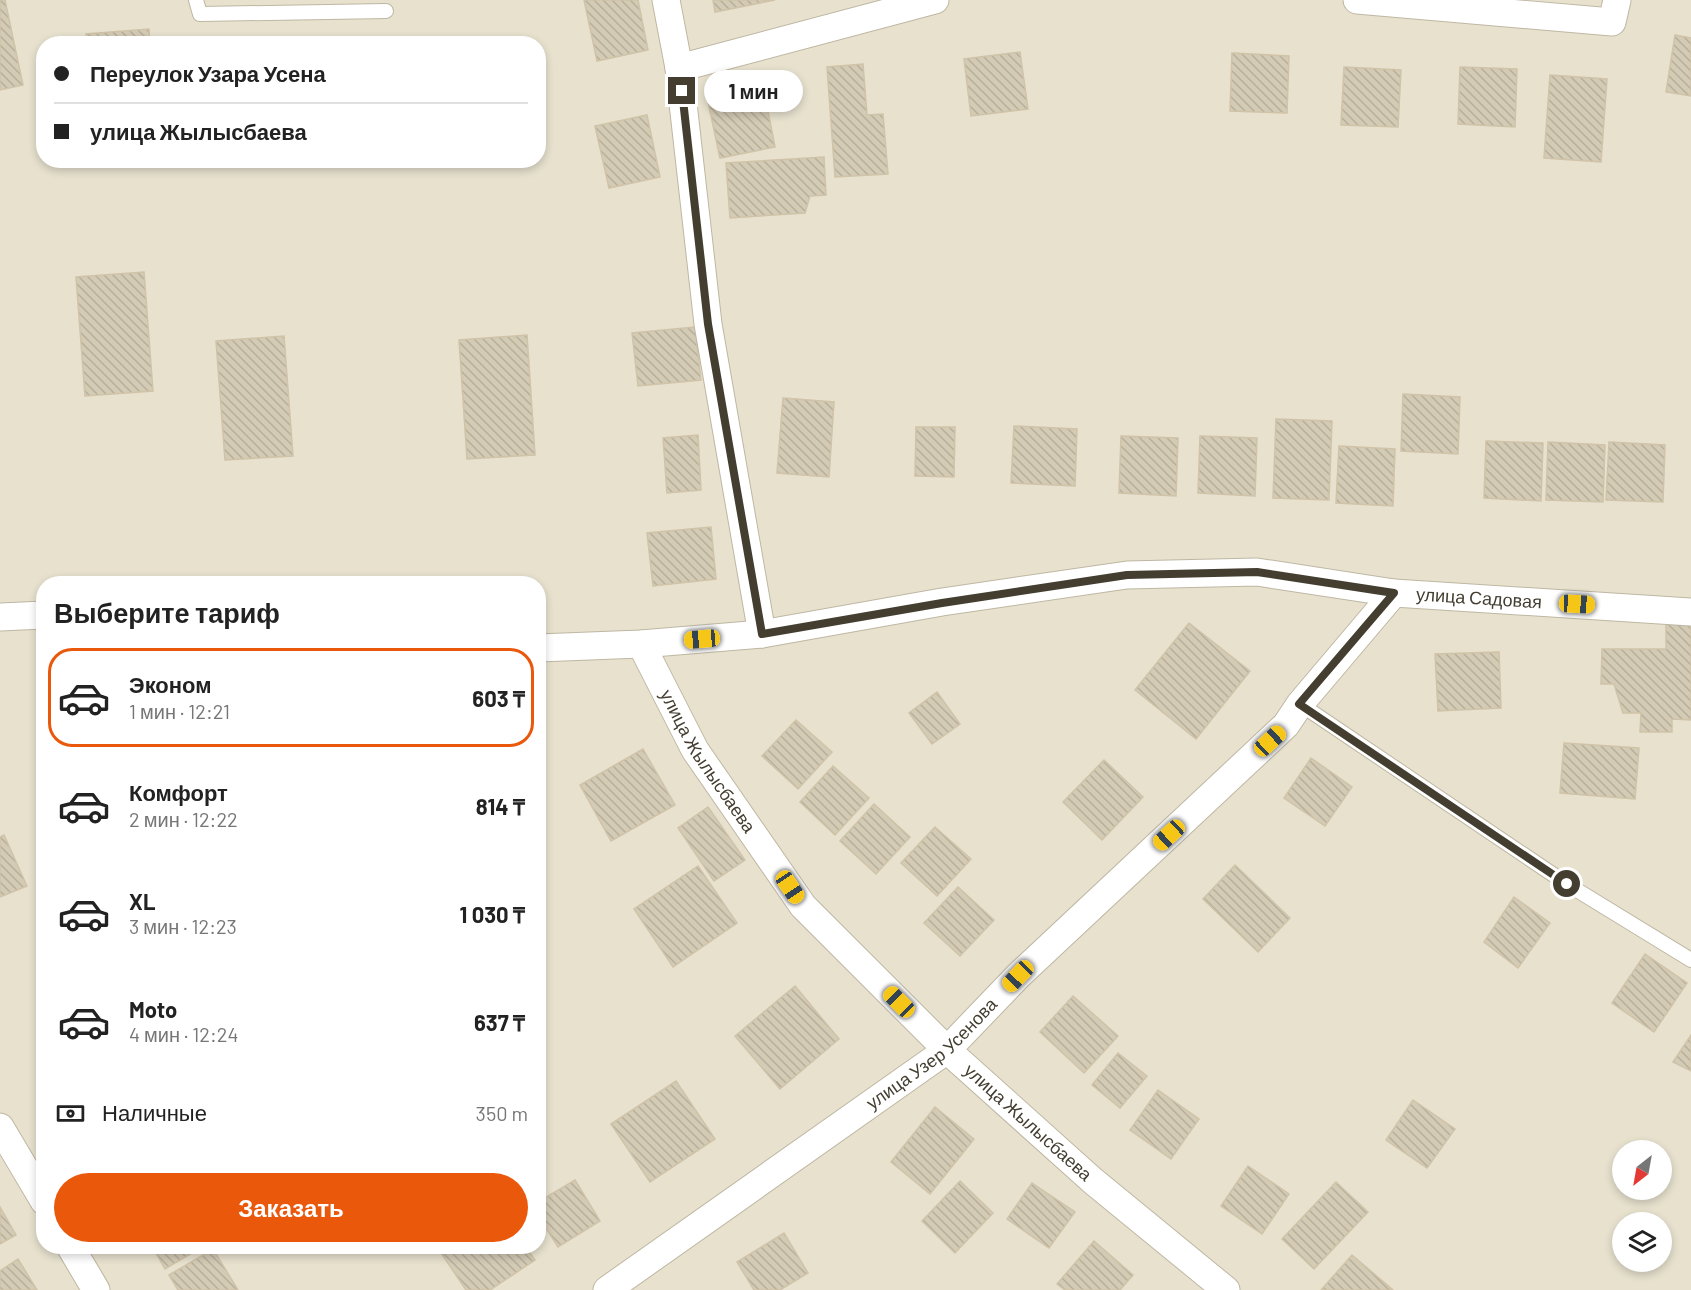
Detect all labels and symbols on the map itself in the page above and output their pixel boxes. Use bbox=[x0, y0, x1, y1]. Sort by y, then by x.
callout: 1 мин bbox=[703, 70, 802, 112]
route end bbox=[668, 77, 695, 104]
street label: улица Садовая bbox=[1415, 582, 1543, 612]
car bbox=[1559, 594, 1595, 614]
car bbox=[683, 628, 721, 650]
street label: улица Жылысбаева bbox=[656, 686, 761, 837]
car bbox=[1251, 722, 1289, 760]
car bbox=[1150, 816, 1188, 854]
car bbox=[772, 867, 808, 907]
route start bbox=[1553, 870, 1580, 897]
car bbox=[999, 957, 1037, 995]
car bbox=[880, 983, 918, 1021]
street label: улица Узер Усенова bbox=[862, 992, 1002, 1114]
street label: улица Жылысбаева bbox=[960, 1059, 1098, 1186]
north arrow bbox=[1612, 1140, 1672, 1200]

